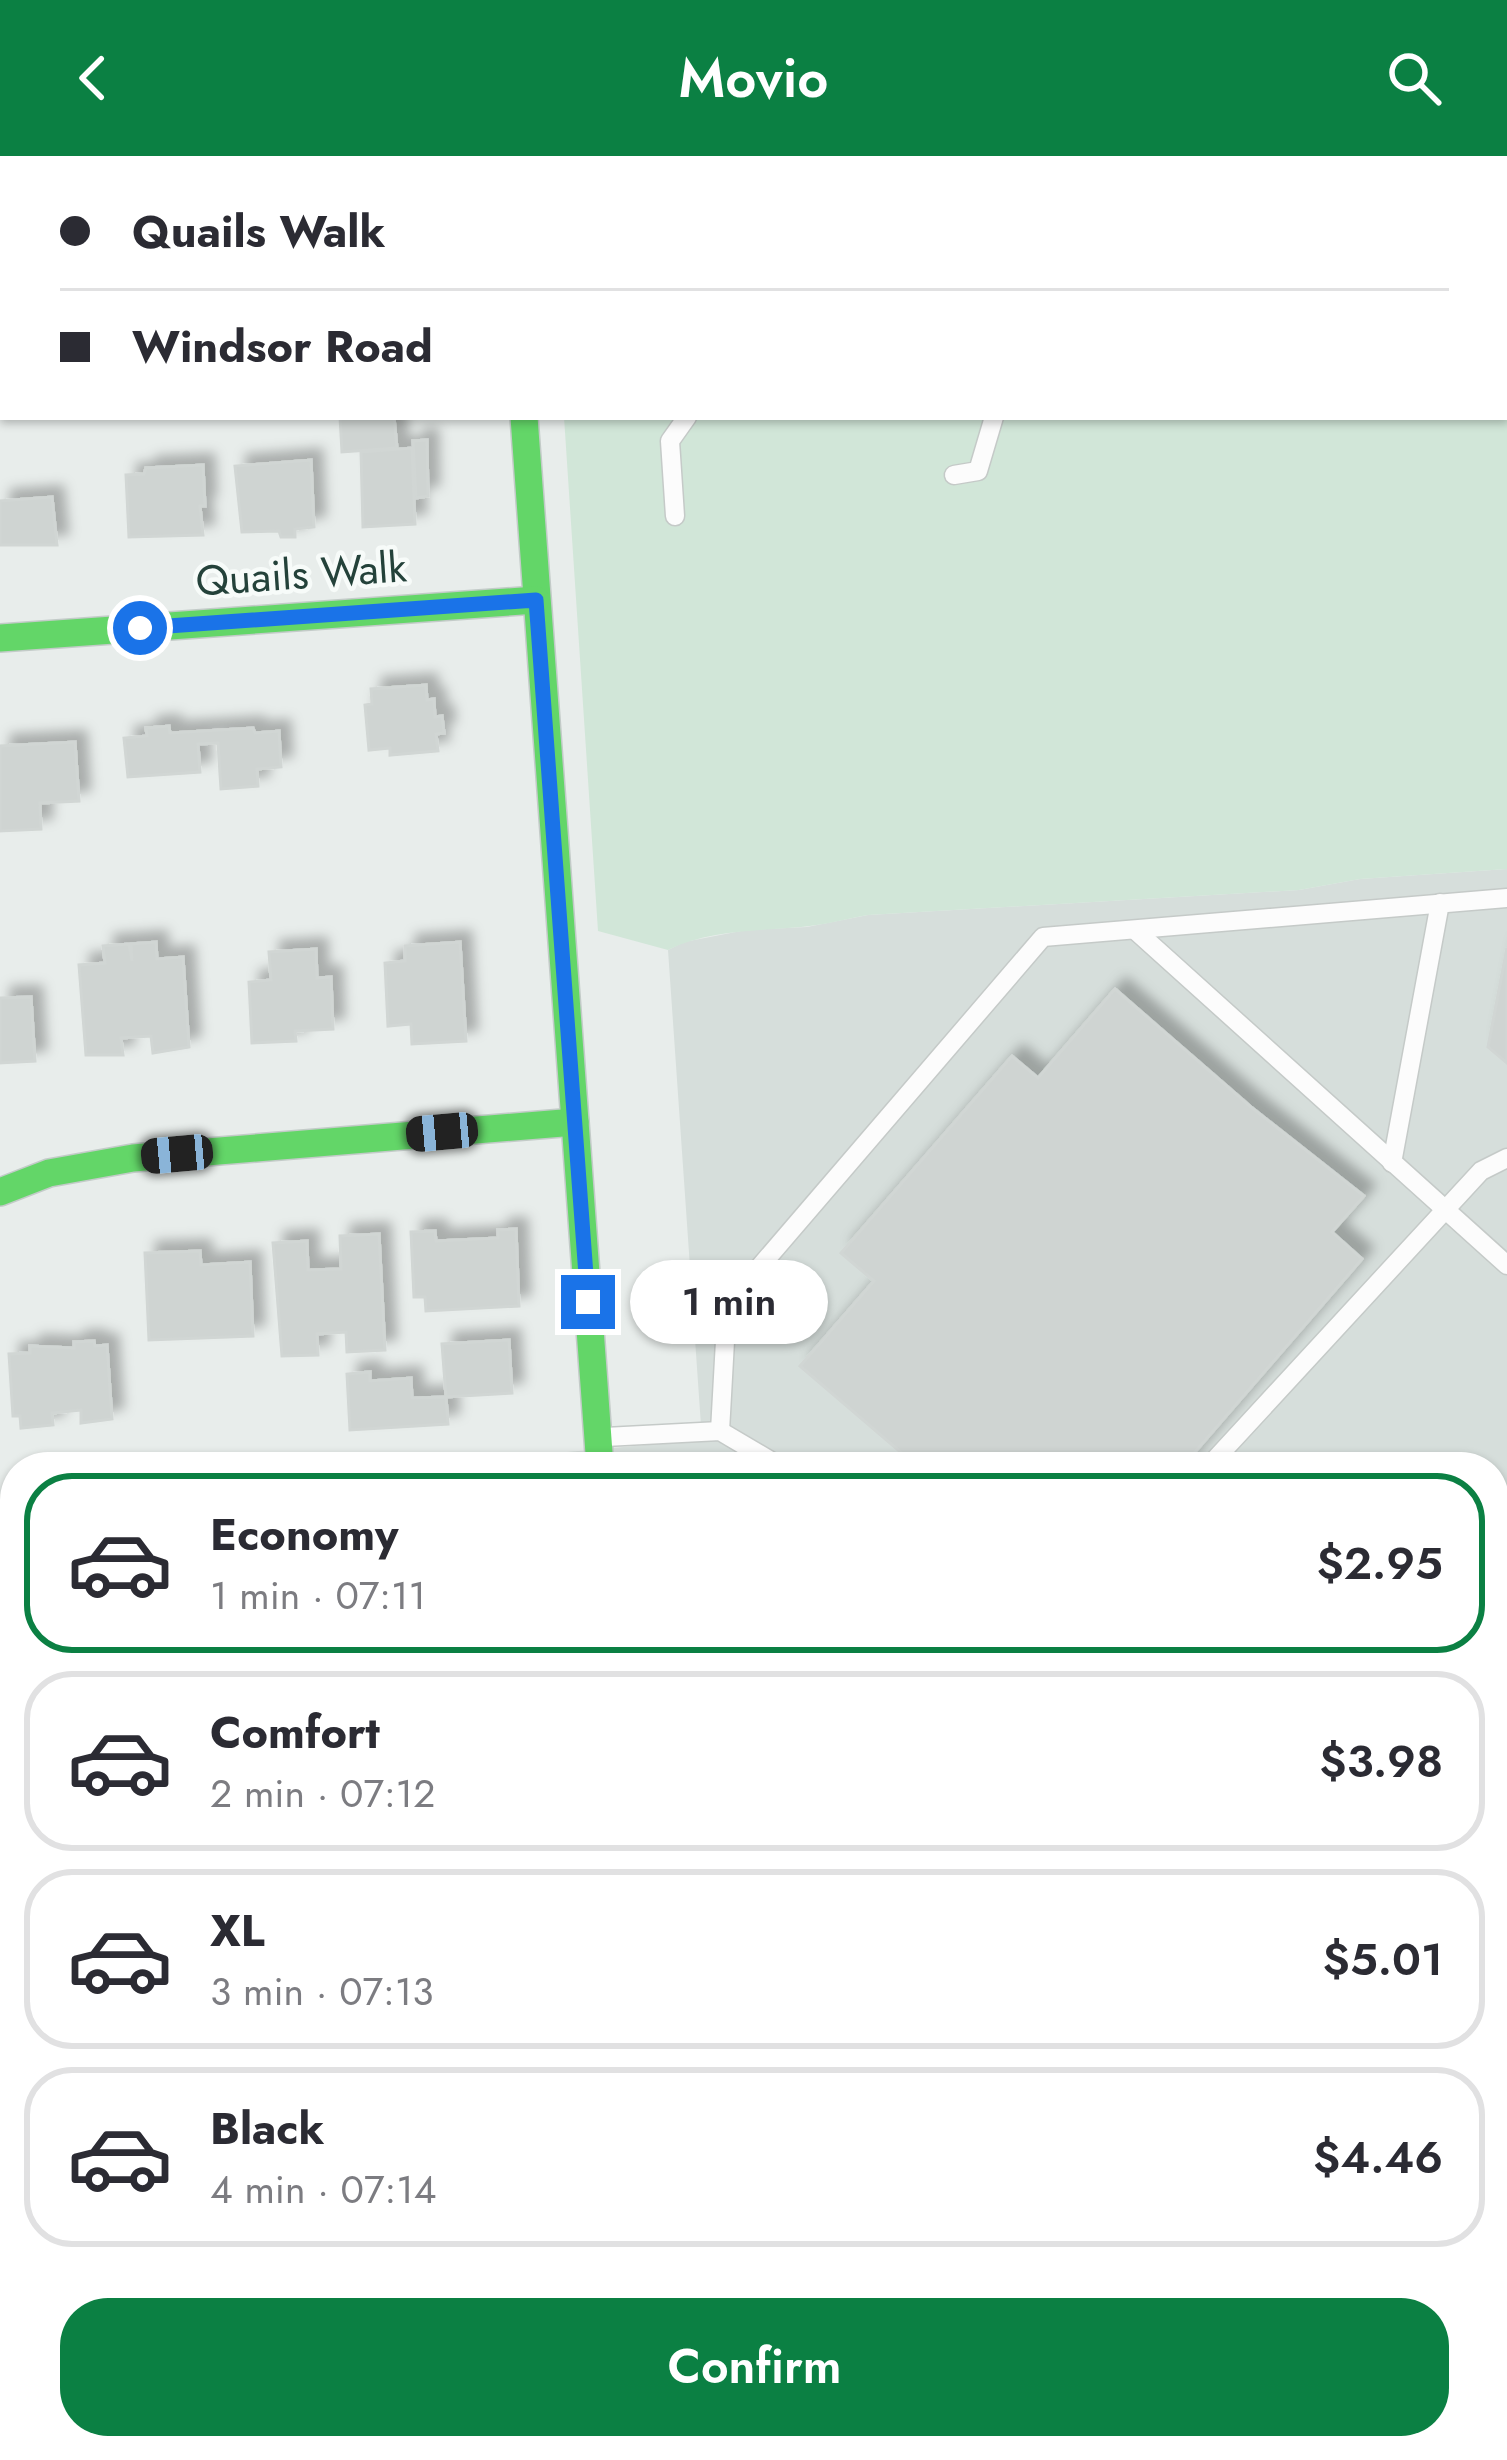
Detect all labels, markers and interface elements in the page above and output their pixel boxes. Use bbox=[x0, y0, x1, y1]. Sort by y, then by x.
text: Movio bbox=[679, 39, 828, 117]
icon: back bbox=[60, 45, 126, 111]
icon: search bbox=[1381, 45, 1447, 111]
text: Quails Walk bbox=[132, 199, 385, 264]
text: Windsor Road bbox=[132, 314, 433, 379]
street label: Quails Walk bbox=[193, 536, 409, 612]
route start bbox=[113, 601, 167, 655]
car bbox=[405, 1111, 479, 1153]
car bbox=[140, 1133, 214, 1175]
callout: 1 min bbox=[630, 1260, 828, 1344]
text: 1 min bbox=[682, 1273, 776, 1330]
route end bbox=[561, 1275, 615, 1329]
text: Economy bbox=[210, 1502, 398, 1567]
icon: car bbox=[66, 1509, 174, 1617]
text: $2.95 bbox=[1316, 1531, 1443, 1596]
text: 1 min · 07:11 bbox=[210, 1567, 426, 1624]
text: Comfort bbox=[210, 1700, 380, 1765]
icon: car bbox=[66, 1707, 174, 1815]
text: $3.98 bbox=[1319, 1729, 1443, 1794]
text: 2 min · 07:12 bbox=[210, 1765, 435, 1822]
text: XL bbox=[210, 1898, 265, 1963]
icon: car bbox=[66, 1905, 174, 2013]
text: $5.01 bbox=[1322, 1927, 1443, 1992]
text: 3 min · 07:13 bbox=[210, 1963, 434, 2020]
text: Black bbox=[210, 2096, 324, 2161]
icon: car bbox=[66, 2103, 174, 2211]
text: $4.46 bbox=[1313, 2125, 1443, 2190]
text: 4 min · 07:14 bbox=[210, 2161, 436, 2218]
button: Confirm bbox=[60, 2298, 1449, 2436]

